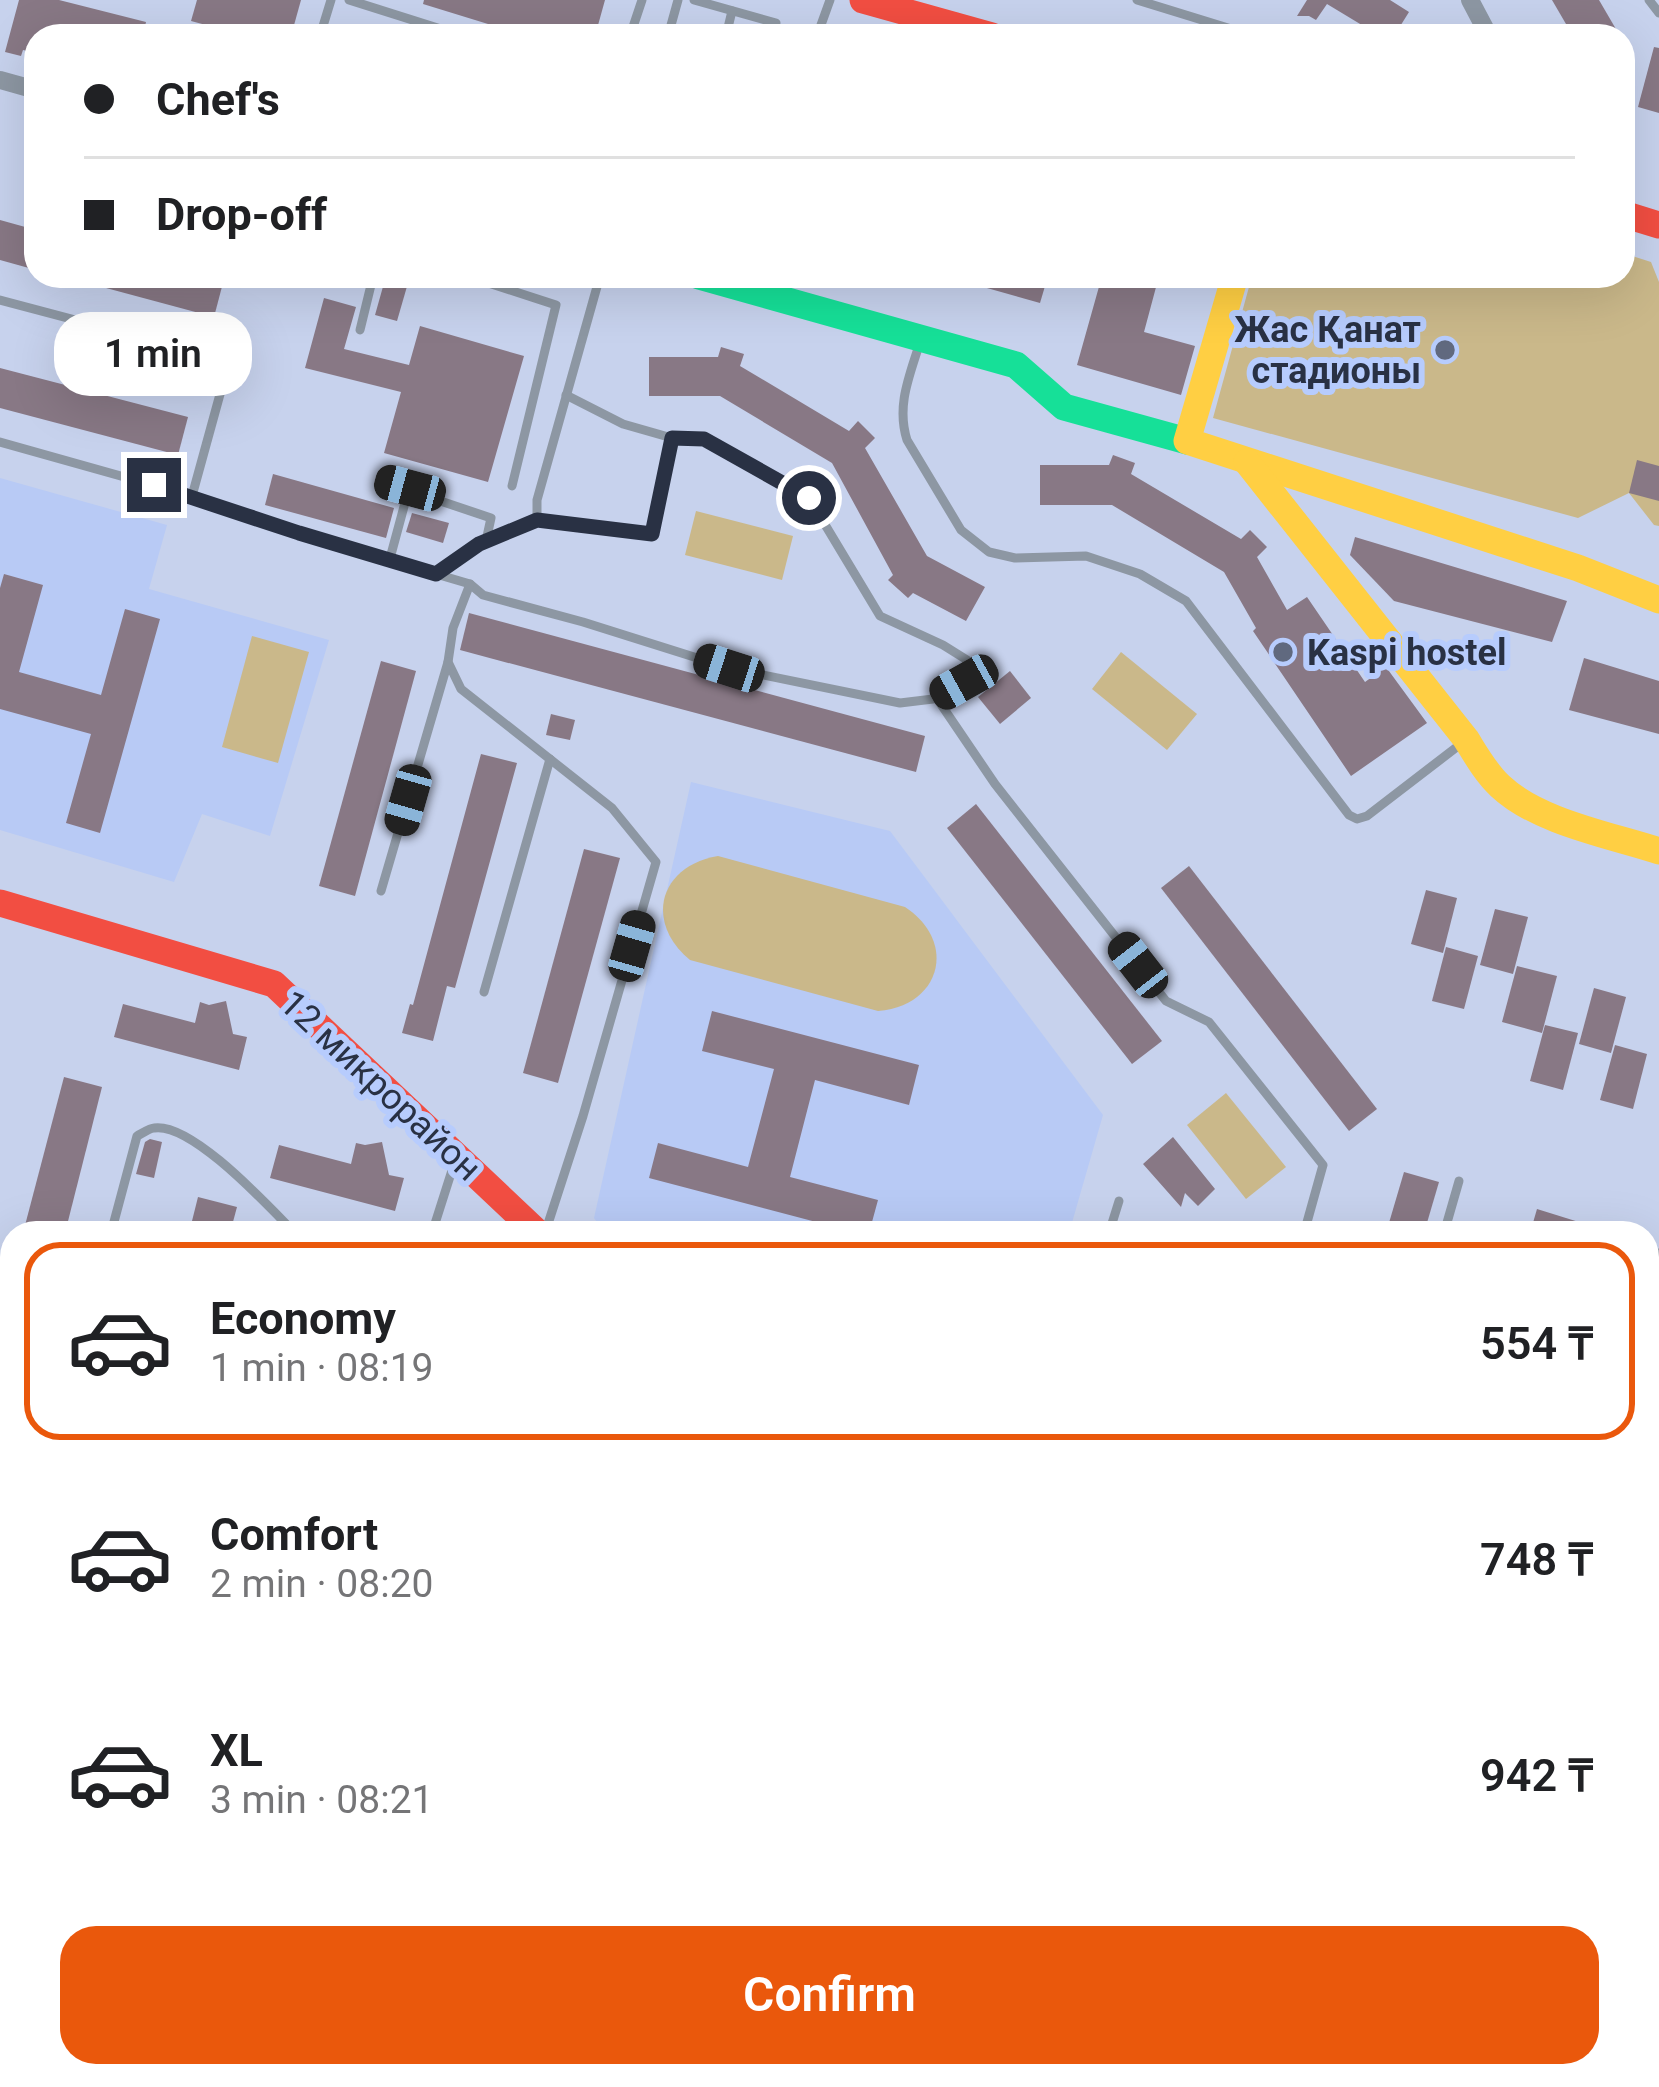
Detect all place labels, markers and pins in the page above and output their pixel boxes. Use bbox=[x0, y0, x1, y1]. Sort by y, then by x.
place label: Жас Қанат стадионы bbox=[1234, 309, 1421, 392]
marker: Жас Қанат стадионы bbox=[1432, 337, 1458, 363]
place label: Kaspi hostel bbox=[1307, 632, 1507, 674]
marker: Kaspi hostel bbox=[1270, 639, 1296, 665]

